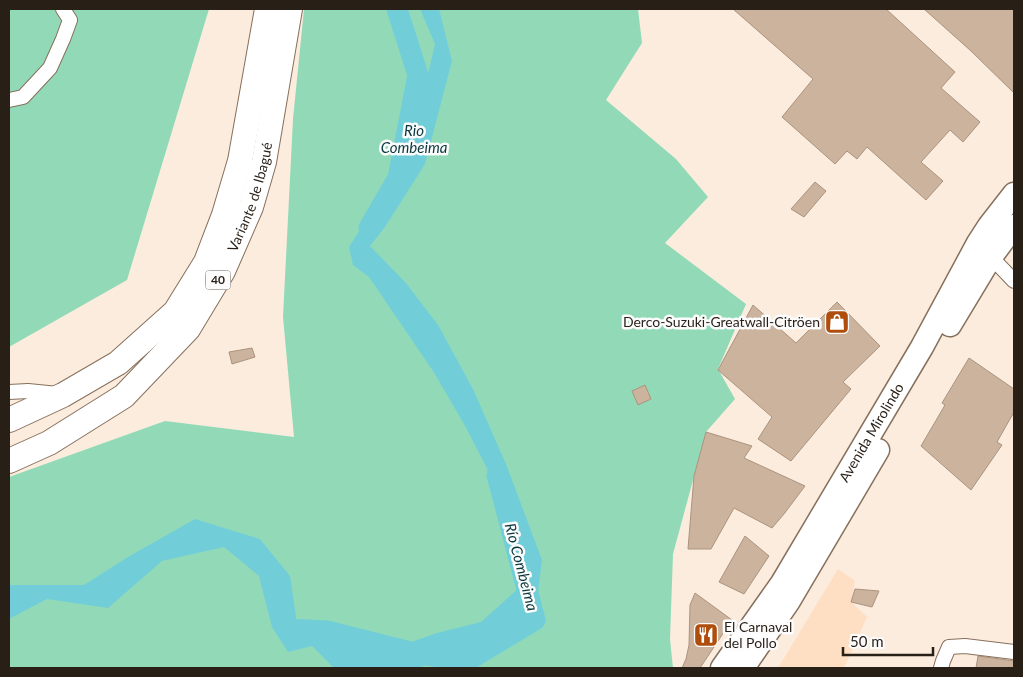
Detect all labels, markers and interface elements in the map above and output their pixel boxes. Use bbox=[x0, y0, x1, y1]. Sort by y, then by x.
water label: Rio Combeima bbox=[381, 121, 448, 156]
street label: Variante de Ibagué bbox=[224, 141, 275, 254]
road number: 40 bbox=[206, 270, 230, 290]
shop icon: Derco-Suzuki-Greatwall-Citröen bbox=[824, 309, 850, 335]
place label: Derco-Suzuki-Greatwall-Citröen bbox=[623, 313, 820, 330]
street label: Avenida Mirolindo bbox=[835, 380, 907, 485]
water label: Río Combeima bbox=[502, 521, 542, 613]
place label: El Carnaval del Pollo bbox=[724, 618, 792, 651]
restaurant icon: El Carnaval del Pollo bbox=[693, 622, 719, 648]
scale bar bbox=[843, 624, 933, 656]
text: 50 m bbox=[850, 632, 884, 650]

